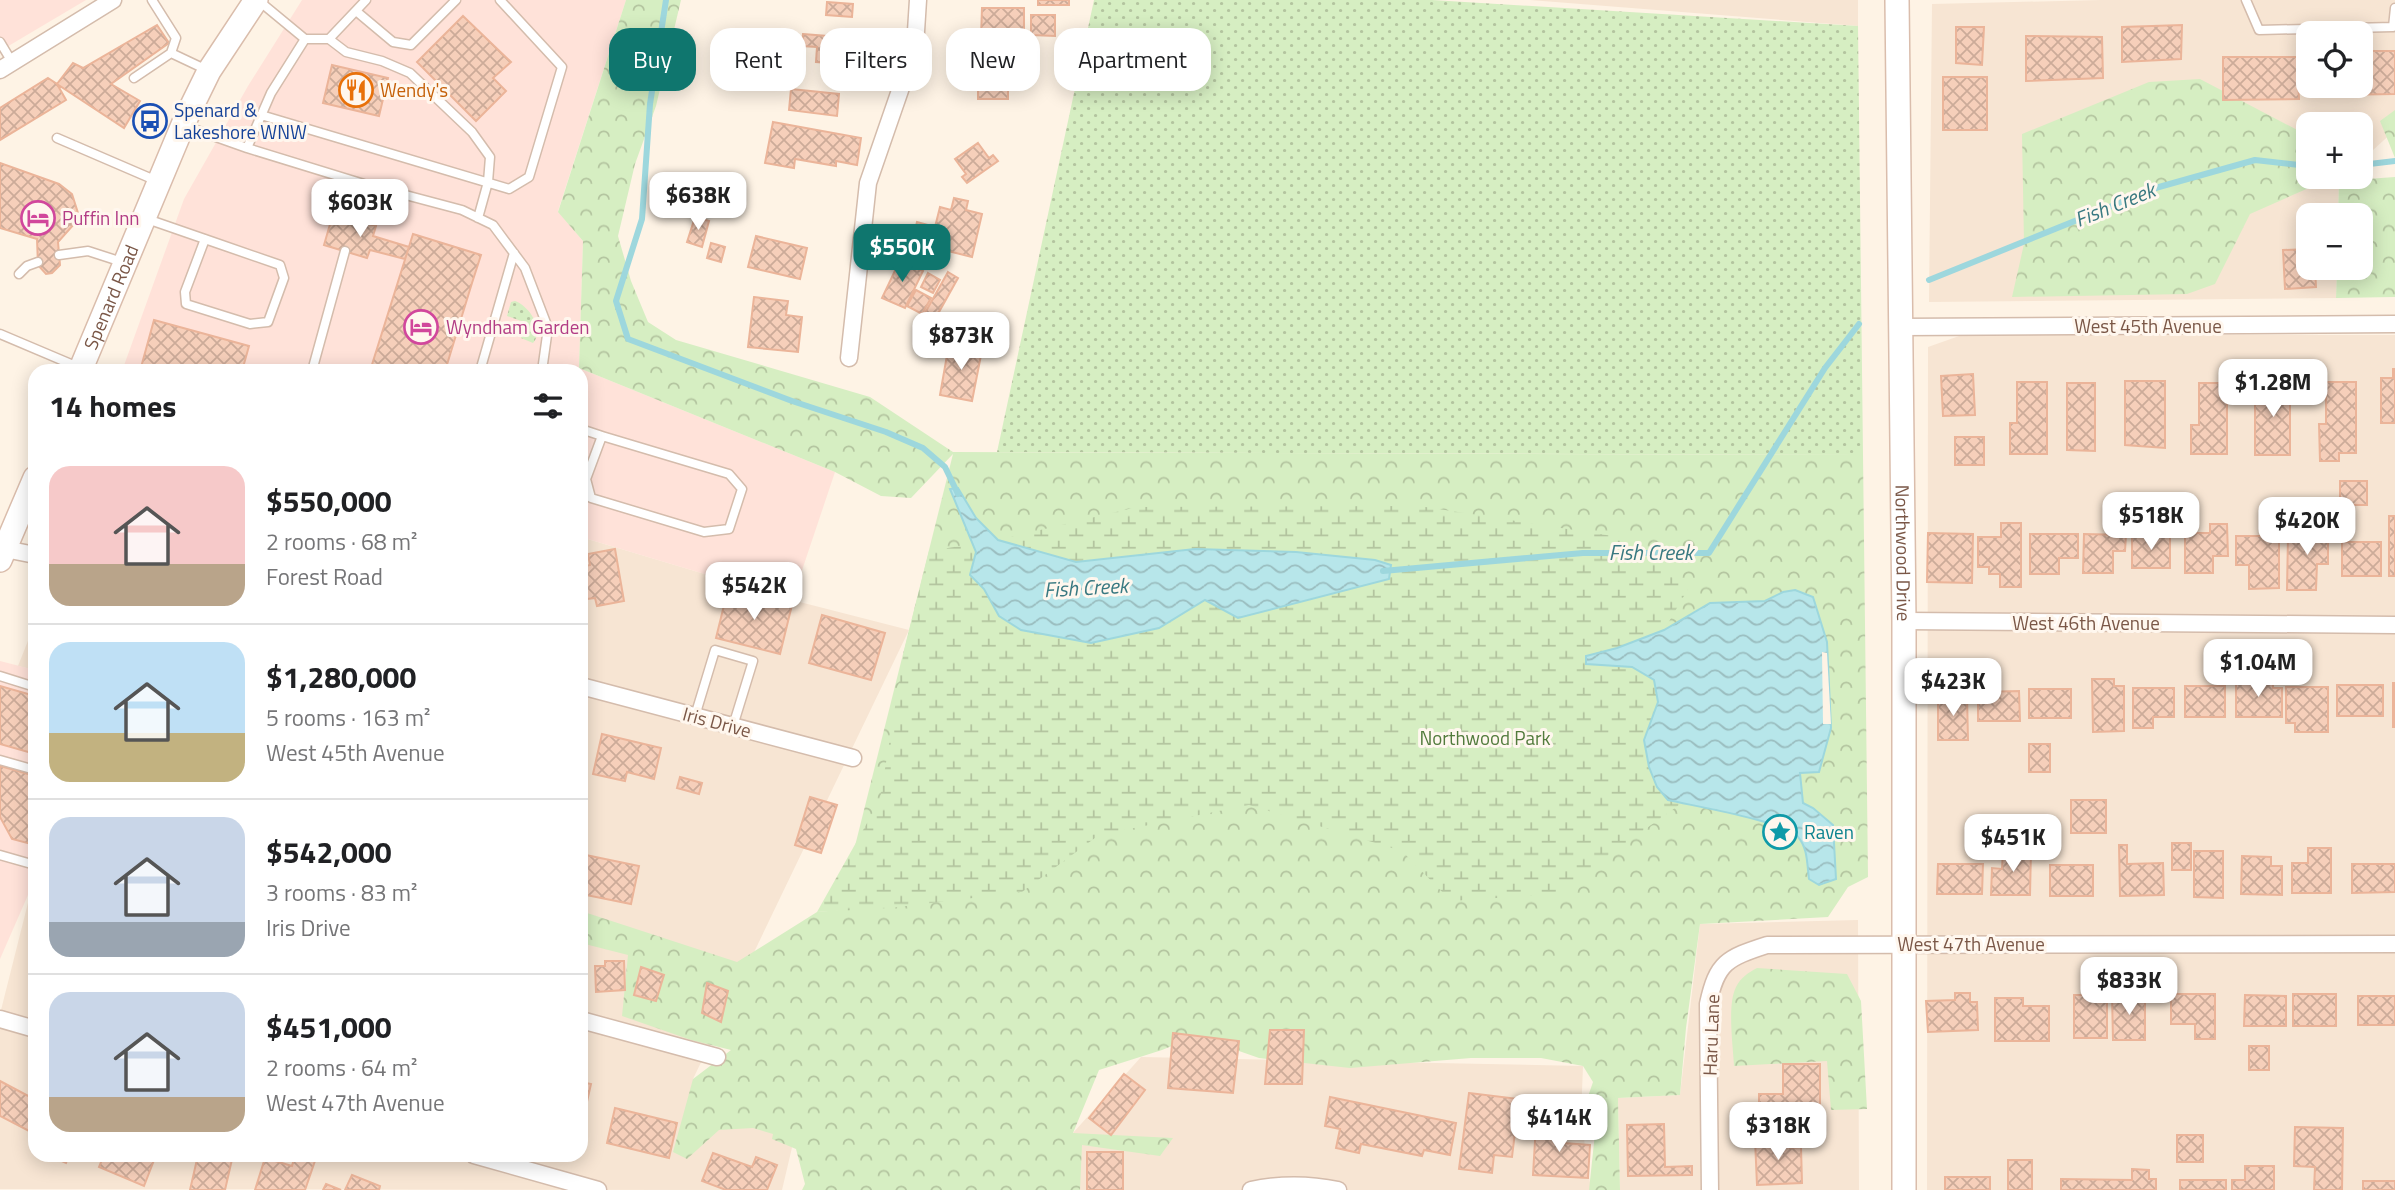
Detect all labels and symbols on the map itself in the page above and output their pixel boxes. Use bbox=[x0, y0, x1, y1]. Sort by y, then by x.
restaurant icon: Wendy's bbox=[337, 71, 375, 109]
place label: Wendy's bbox=[380, 75, 448, 104]
place label: Spenard & Lakeshore WNW bbox=[174, 95, 307, 146]
bus stop icon: Spenard & Lakeshore WNW bbox=[131, 102, 169, 140]
water label: Fish Creek bbox=[2070, 172, 2162, 235]
pin: $638K bbox=[649, 173, 747, 232]
pin: $603K bbox=[311, 180, 409, 239]
hotel icon: Puffin Inn bbox=[19, 199, 57, 237]
place label: Puffin Inn bbox=[62, 203, 140, 232]
pin: $550K bbox=[853, 224, 951, 284]
street label: Spenard Road bbox=[76, 240, 145, 354]
hotel icon: Wyndham Garden bbox=[402, 308, 440, 346]
street label: West 45th Avenue bbox=[2074, 311, 2222, 340]
place label: Wyndham Garden bbox=[446, 312, 589, 341]
pin: $873K bbox=[912, 312, 1010, 372]
pin: $1.28M bbox=[2216, 360, 2330, 419]
street label: Northwood Drive bbox=[1888, 485, 1919, 621]
pin: $518K bbox=[2102, 492, 2200, 552]
pin: $420K bbox=[2258, 498, 2356, 557]
water label: Fish Creek bbox=[1609, 536, 1696, 568]
pin: $542K bbox=[705, 562, 803, 622]
water label: Fish Creek bbox=[1043, 569, 1131, 605]
street label: West 46th Avenue bbox=[2012, 608, 2160, 637]
pin: $1.04M bbox=[2201, 640, 2315, 699]
pin: $423K bbox=[1904, 658, 2002, 718]
street label: Iris Drive bbox=[680, 698, 755, 745]
park label: Northwood Park bbox=[1419, 723, 1551, 752]
place icon: Raven bbox=[1761, 813, 1799, 851]
pin: $451K bbox=[1964, 814, 2062, 874]
place label: Raven bbox=[1804, 817, 1854, 846]
street label: West 47th Avenue bbox=[1897, 929, 2045, 958]
pin: $833K bbox=[2080, 958, 2178, 1017]
street label: Haru Lane bbox=[1695, 994, 1726, 1076]
pin: $414K bbox=[1510, 1094, 1608, 1154]
pin: $318K bbox=[1729, 1102, 1827, 1162]

